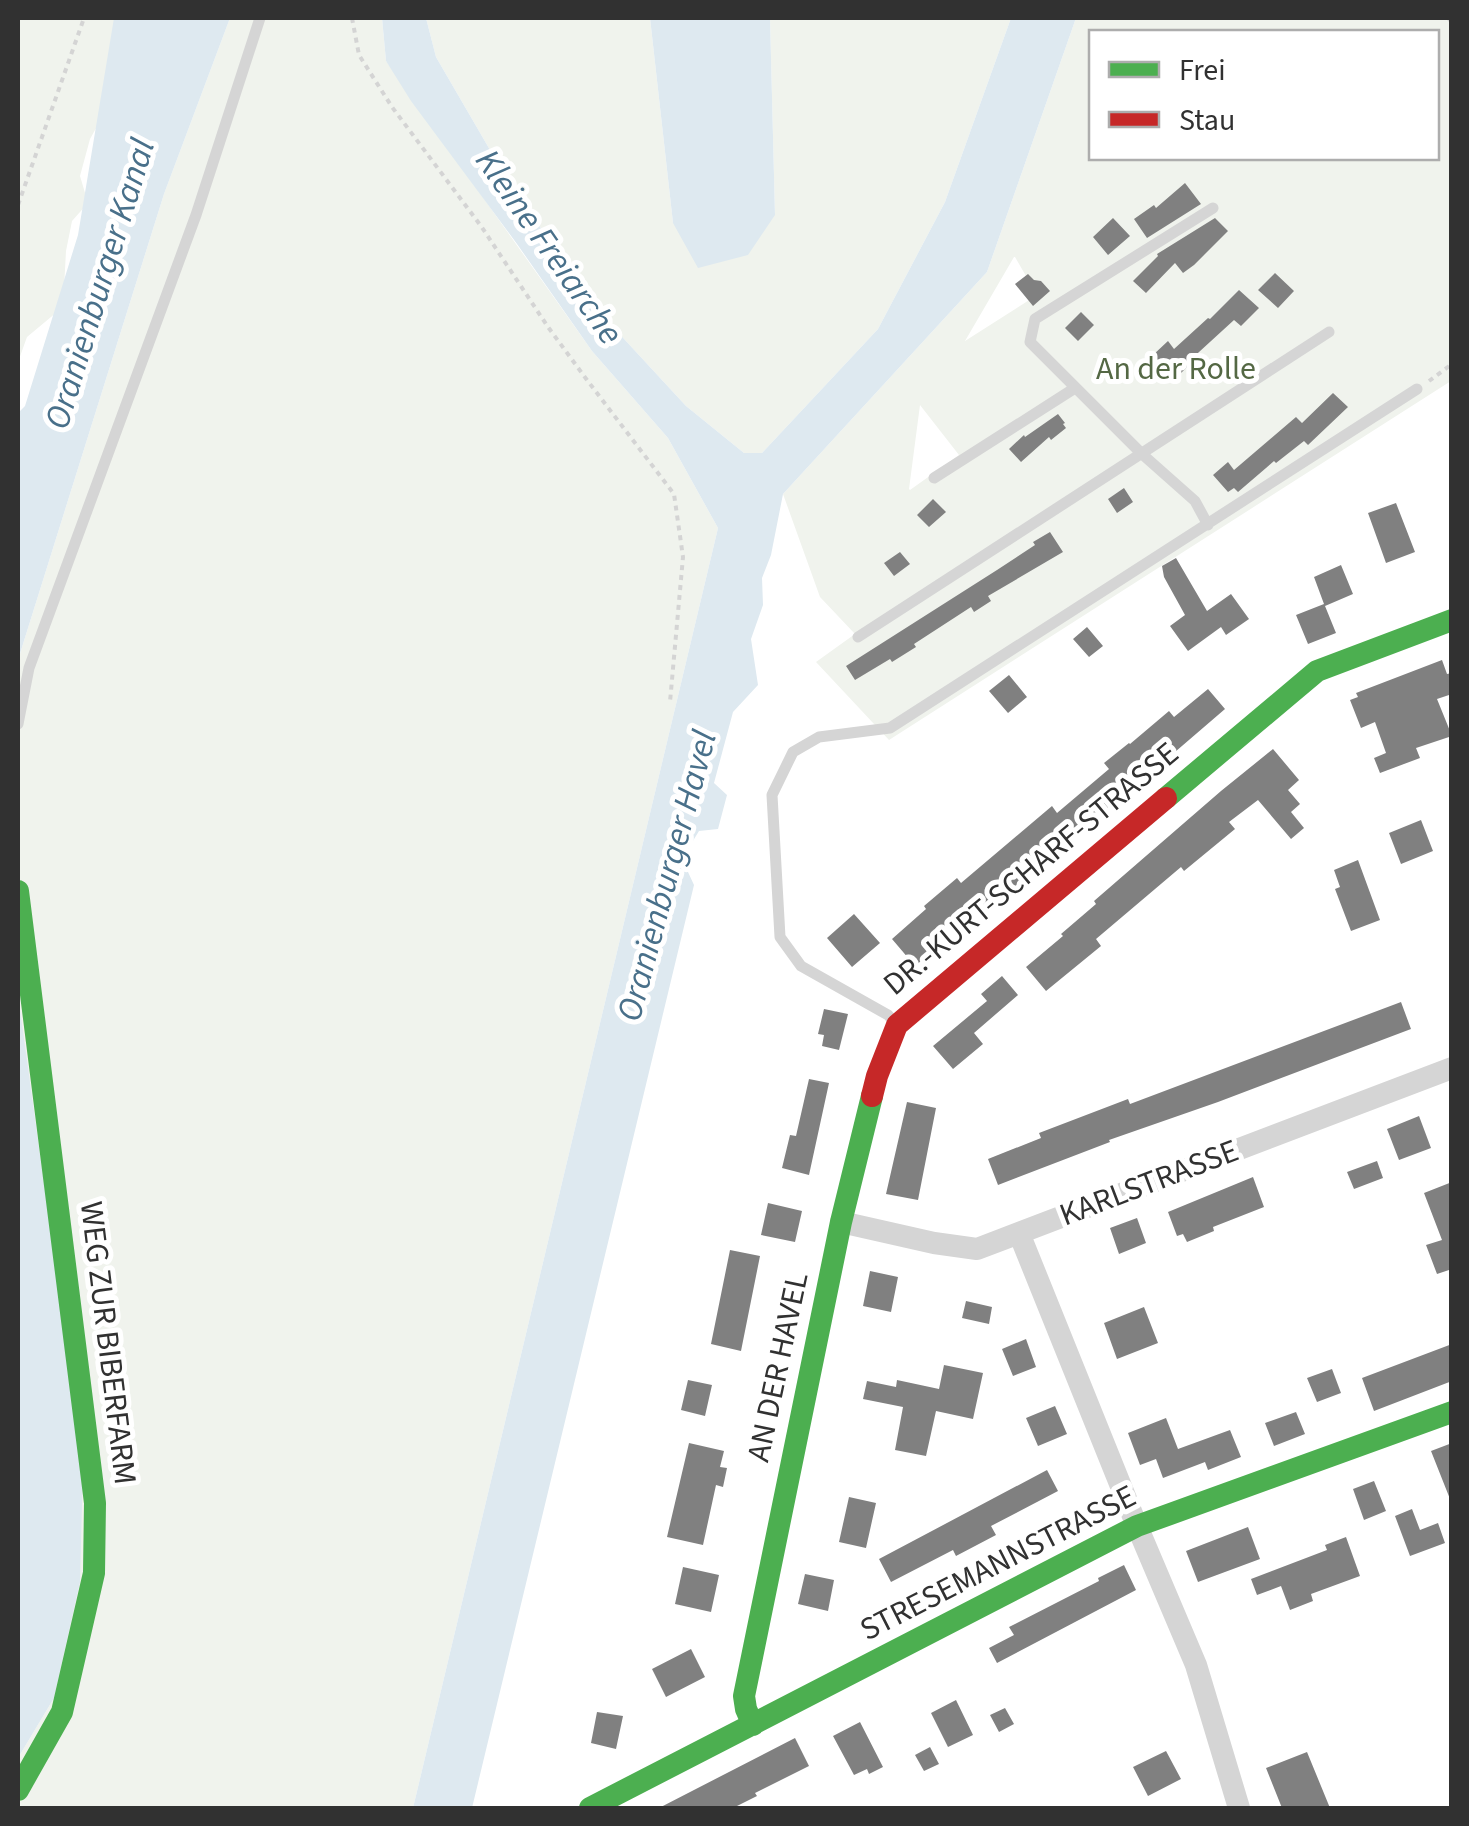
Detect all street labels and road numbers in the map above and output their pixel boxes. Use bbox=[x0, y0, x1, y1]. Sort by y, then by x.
street label: DR.-KURT-SCHARF-STRASSE bbox=[873, 731, 1189, 1007]
street label: KARLSTRASSE bbox=[1053, 1128, 1245, 1238]
street label: WEG ZUR BIBERFARM bbox=[68, 1199, 148, 1487]
street label: AN DER HAVEL bbox=[736, 1268, 820, 1466]
street label: STRESEMANNSTRASSE bbox=[852, 1473, 1144, 1653]

